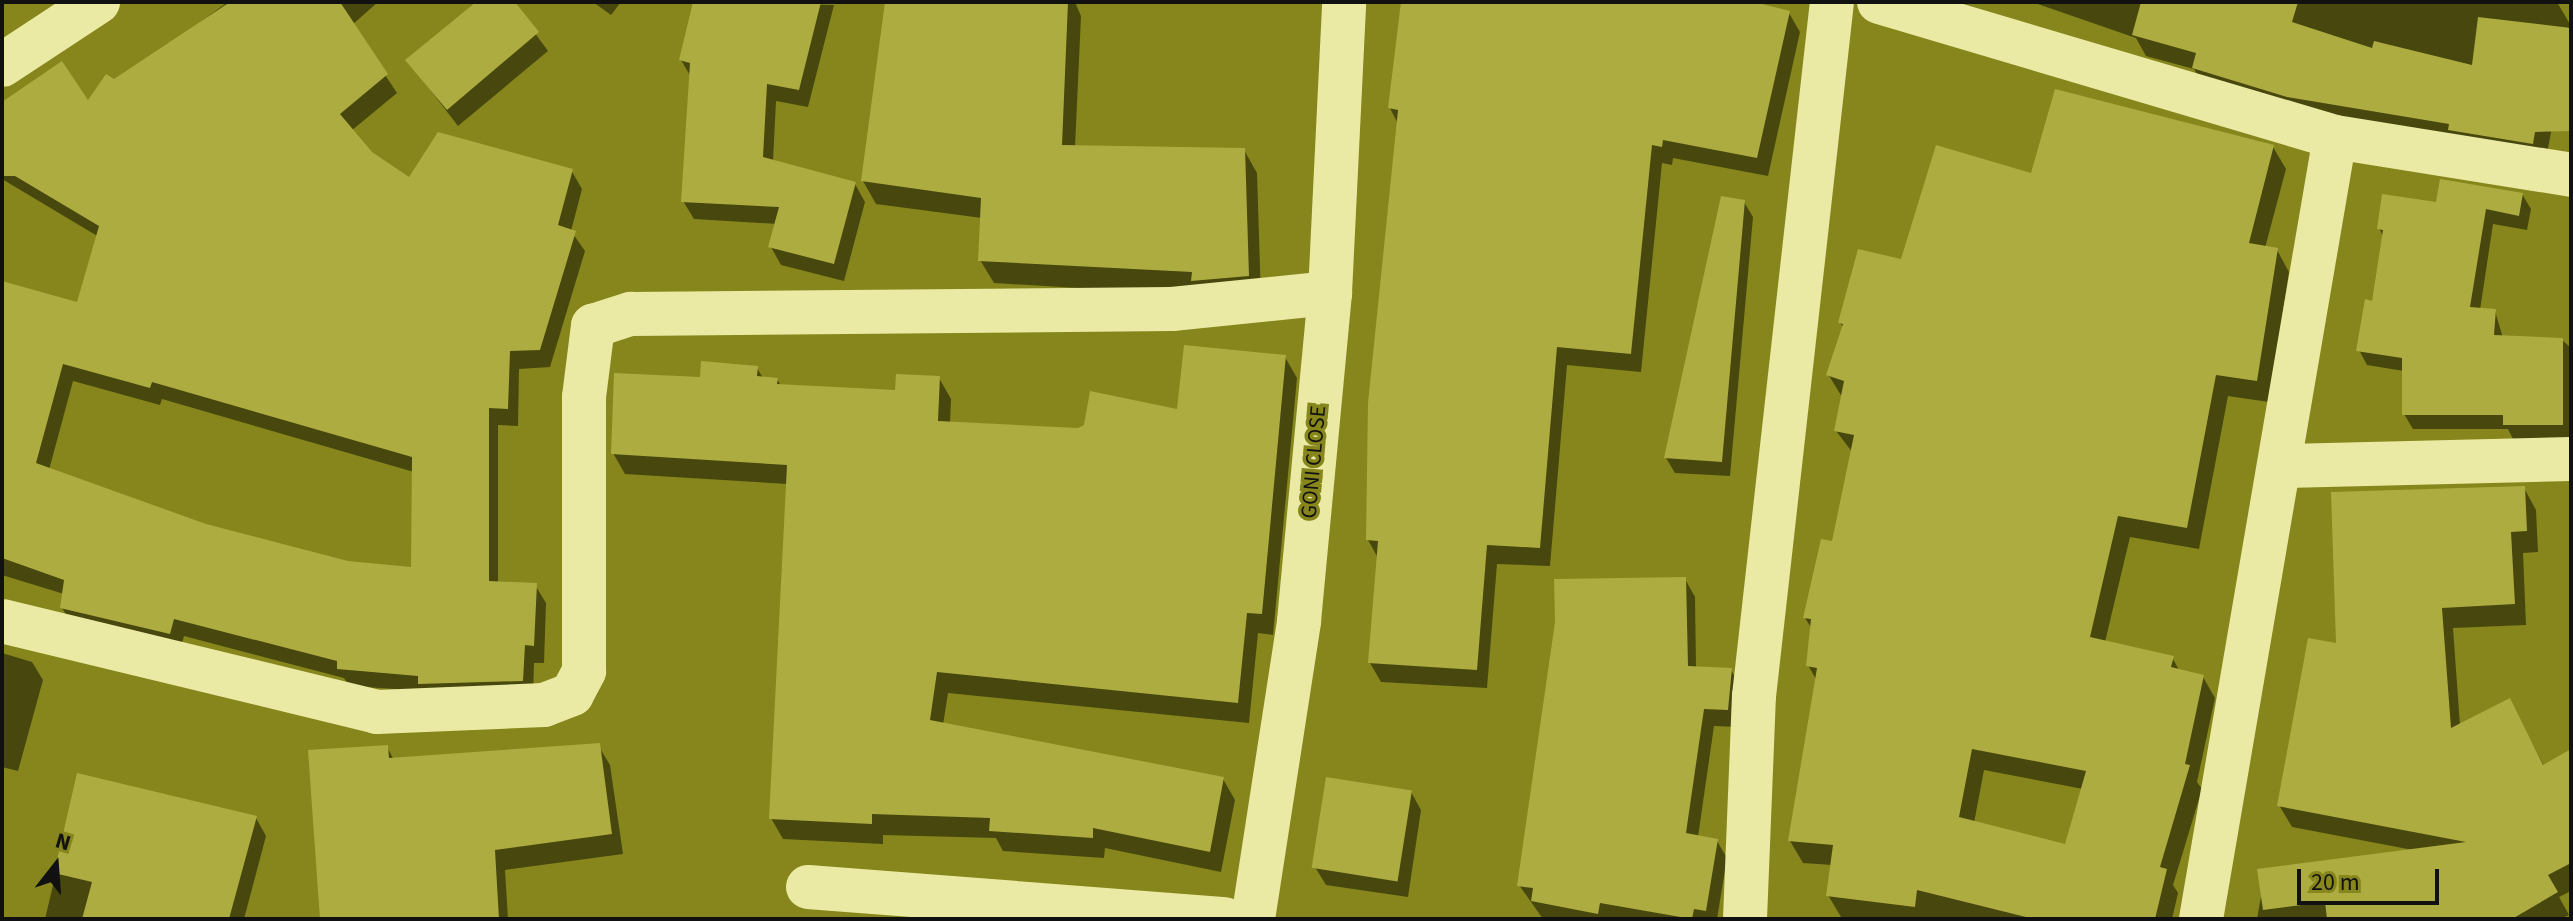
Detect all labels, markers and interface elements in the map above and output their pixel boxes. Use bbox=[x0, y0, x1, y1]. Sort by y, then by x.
street label: GONI CLOSE bbox=[1296, 404, 1332, 520]
north arrow bbox=[16, 825, 96, 905]
text: N bbox=[51, 825, 75, 859]
scale bar bbox=[2301, 853, 2443, 903]
text: 20 m bbox=[2311, 865, 2360, 900]

